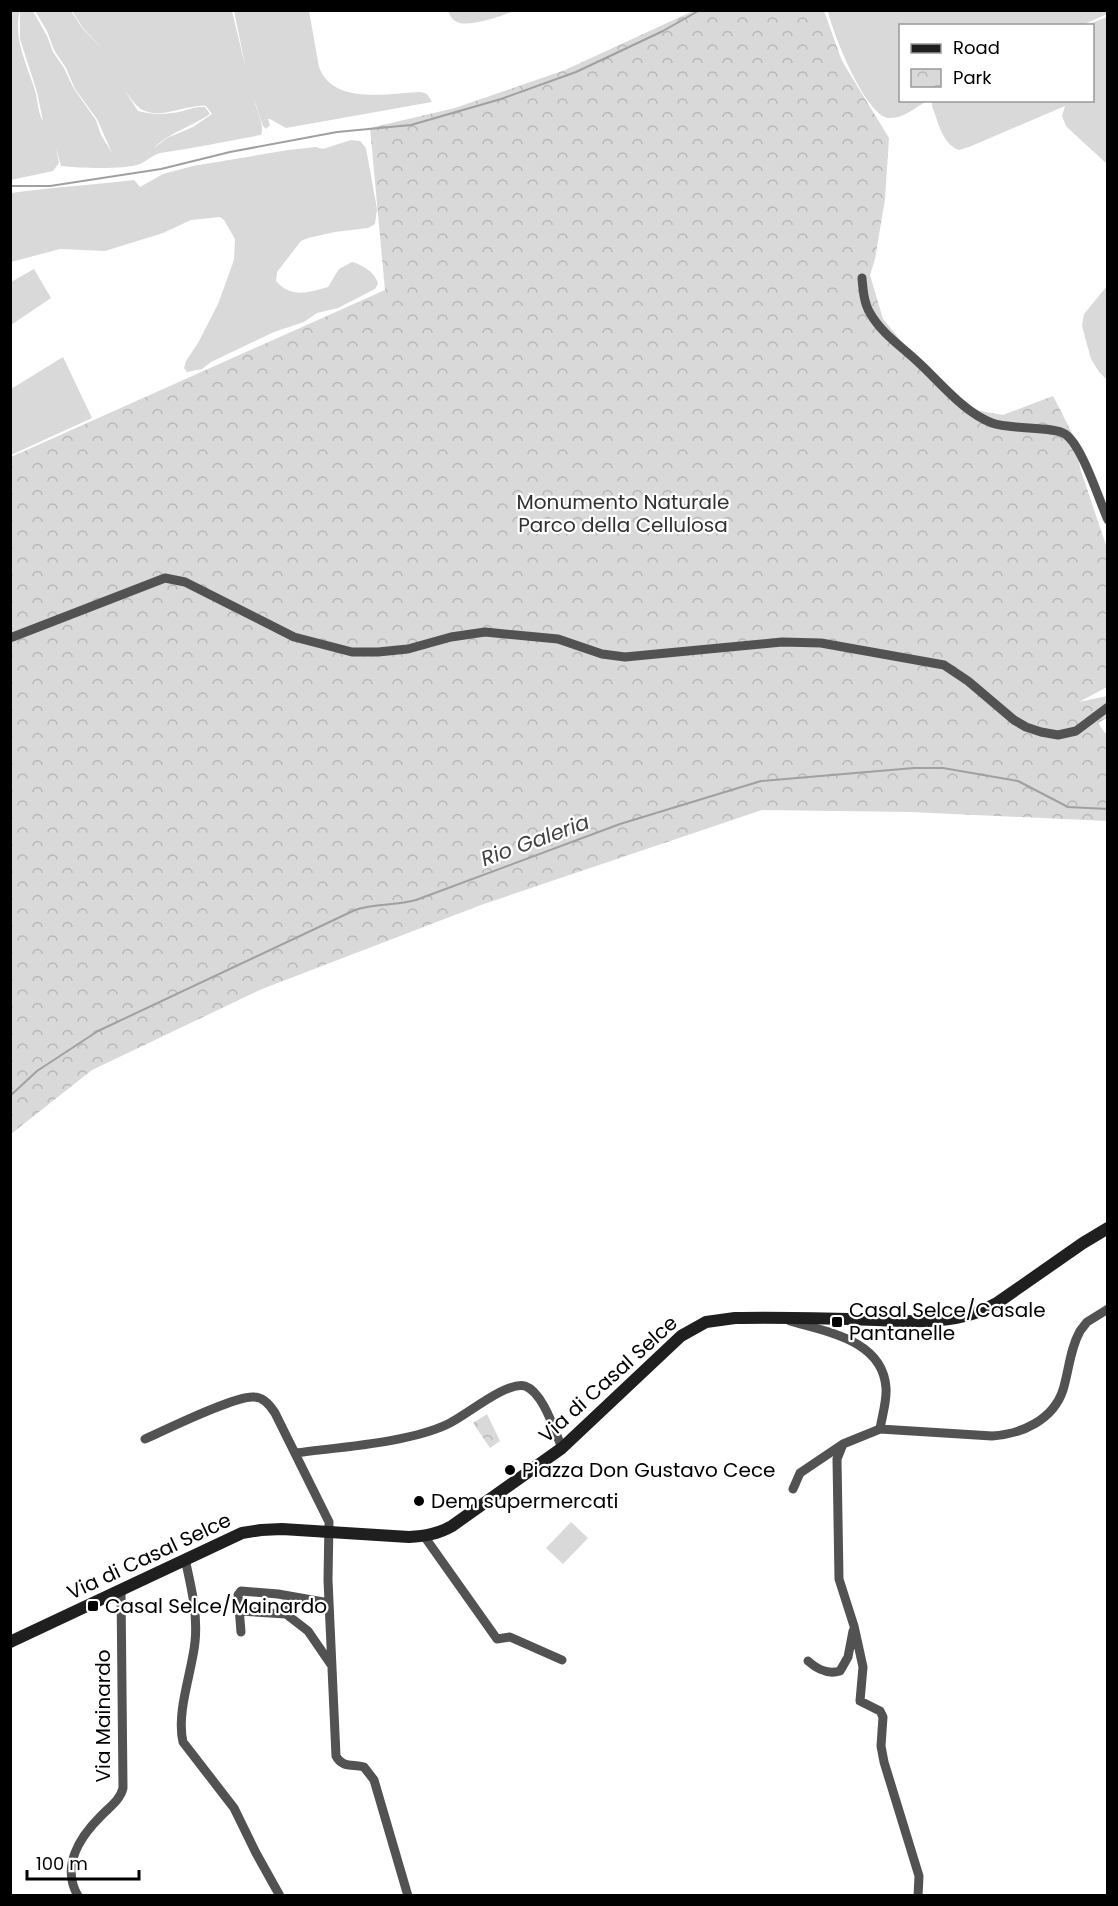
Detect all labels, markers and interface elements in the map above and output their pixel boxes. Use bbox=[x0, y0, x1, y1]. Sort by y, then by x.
legend bbox=[899, 24, 1094, 102]
text: Road bbox=[953, 35, 1000, 60]
text: Park bbox=[953, 65, 992, 90]
park label: Monumento Naturale Parco della Cellulosa bbox=[517, 488, 729, 539]
water label: Rio Galeria bbox=[477, 807, 593, 873]
place label: Casal Selce/Casale Pantanelle bbox=[849, 1296, 1046, 1347]
street label: Via di Casal Selce bbox=[533, 1309, 683, 1449]
marker: Casal Selce/Casale Pantanelle bbox=[830, 1315, 844, 1329]
place label: Piazza Don Gustavo Cece bbox=[522, 1456, 776, 1484]
marker: Piazza Don Gustavo Cece bbox=[503, 1463, 517, 1477]
place label: Dem supermercati bbox=[431, 1487, 618, 1515]
marker: Dem supermercati bbox=[412, 1494, 426, 1508]
street label: Via di Casal Selce bbox=[62, 1506, 236, 1606]
place label: Casal Selce/Mainardo bbox=[105, 1592, 327, 1620]
marker: Casal Selce/Mainardo bbox=[86, 1599, 100, 1613]
street label: Via Mainardo bbox=[89, 1649, 117, 1783]
scale bar bbox=[27, 1843, 140, 1881]
text: 100 m bbox=[36, 1851, 88, 1876]

